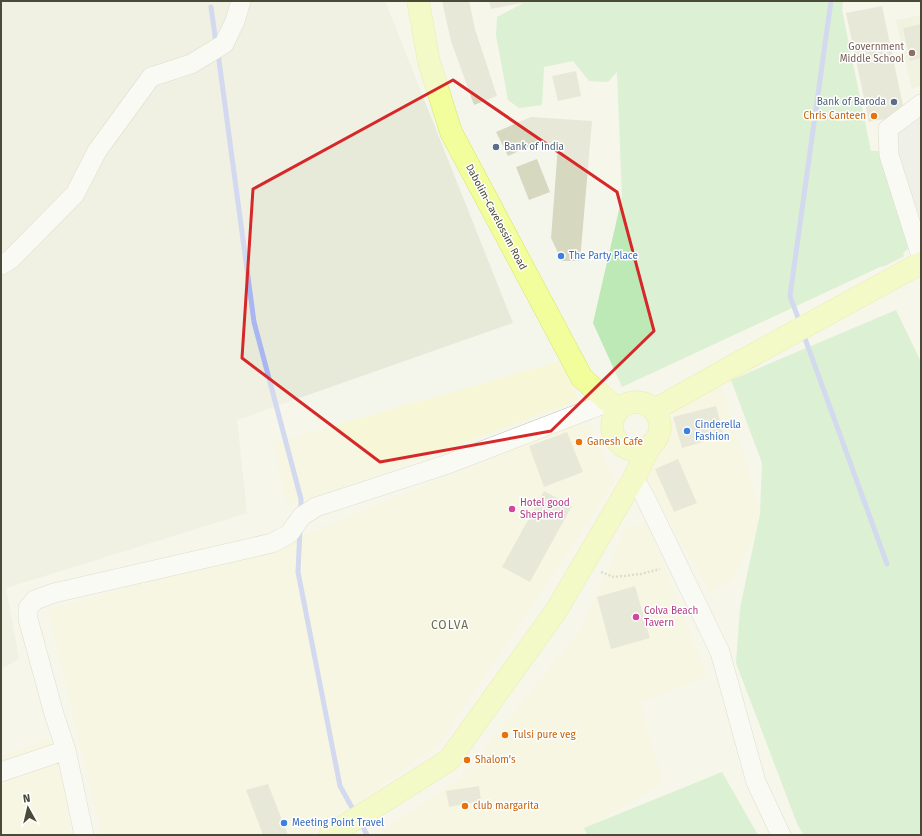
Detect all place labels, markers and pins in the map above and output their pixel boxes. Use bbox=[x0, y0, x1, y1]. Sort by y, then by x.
place label: Government Middle School bbox=[840, 41, 904, 65]
marker: Government Middle School bbox=[907, 48, 917, 58]
place label: Bank of Baroda bbox=[817, 96, 886, 108]
marker: Bank of Baroda bbox=[889, 97, 899, 107]
place label: Chris Canteen bbox=[804, 110, 866, 122]
marker: Chris Canteen bbox=[869, 111, 879, 121]
place label: Bank of India bbox=[504, 141, 564, 153]
marker: Bank of India bbox=[491, 142, 501, 152]
place label: The Party Place bbox=[569, 250, 638, 262]
marker: The Party Place bbox=[556, 251, 566, 261]
place label: Cinderella Fashion bbox=[695, 419, 741, 443]
marker: Cinderella Fashion bbox=[682, 426, 692, 436]
place label: Ganesh Cafe bbox=[587, 436, 643, 448]
marker: Ganesh Cafe bbox=[574, 437, 584, 447]
place label: Hotel good Shepherd bbox=[520, 497, 570, 521]
marker: Hotel good Shepherd bbox=[507, 504, 517, 514]
place label: Colva Beach Tavern bbox=[644, 605, 698, 629]
marker: Colva Beach Tavern bbox=[631, 612, 641, 622]
place label: Tulsi pure veg bbox=[513, 729, 576, 741]
marker: Tulsi pure veg bbox=[500, 730, 510, 740]
place label: Shalom's bbox=[475, 754, 516, 766]
marker: Shalom's bbox=[462, 755, 472, 765]
place label: club margarita bbox=[473, 800, 539, 812]
marker: club margarita bbox=[460, 801, 470, 811]
place label: Meeting Point Travel bbox=[292, 817, 384, 829]
marker: Meeting Point Travel bbox=[279, 818, 289, 828]

